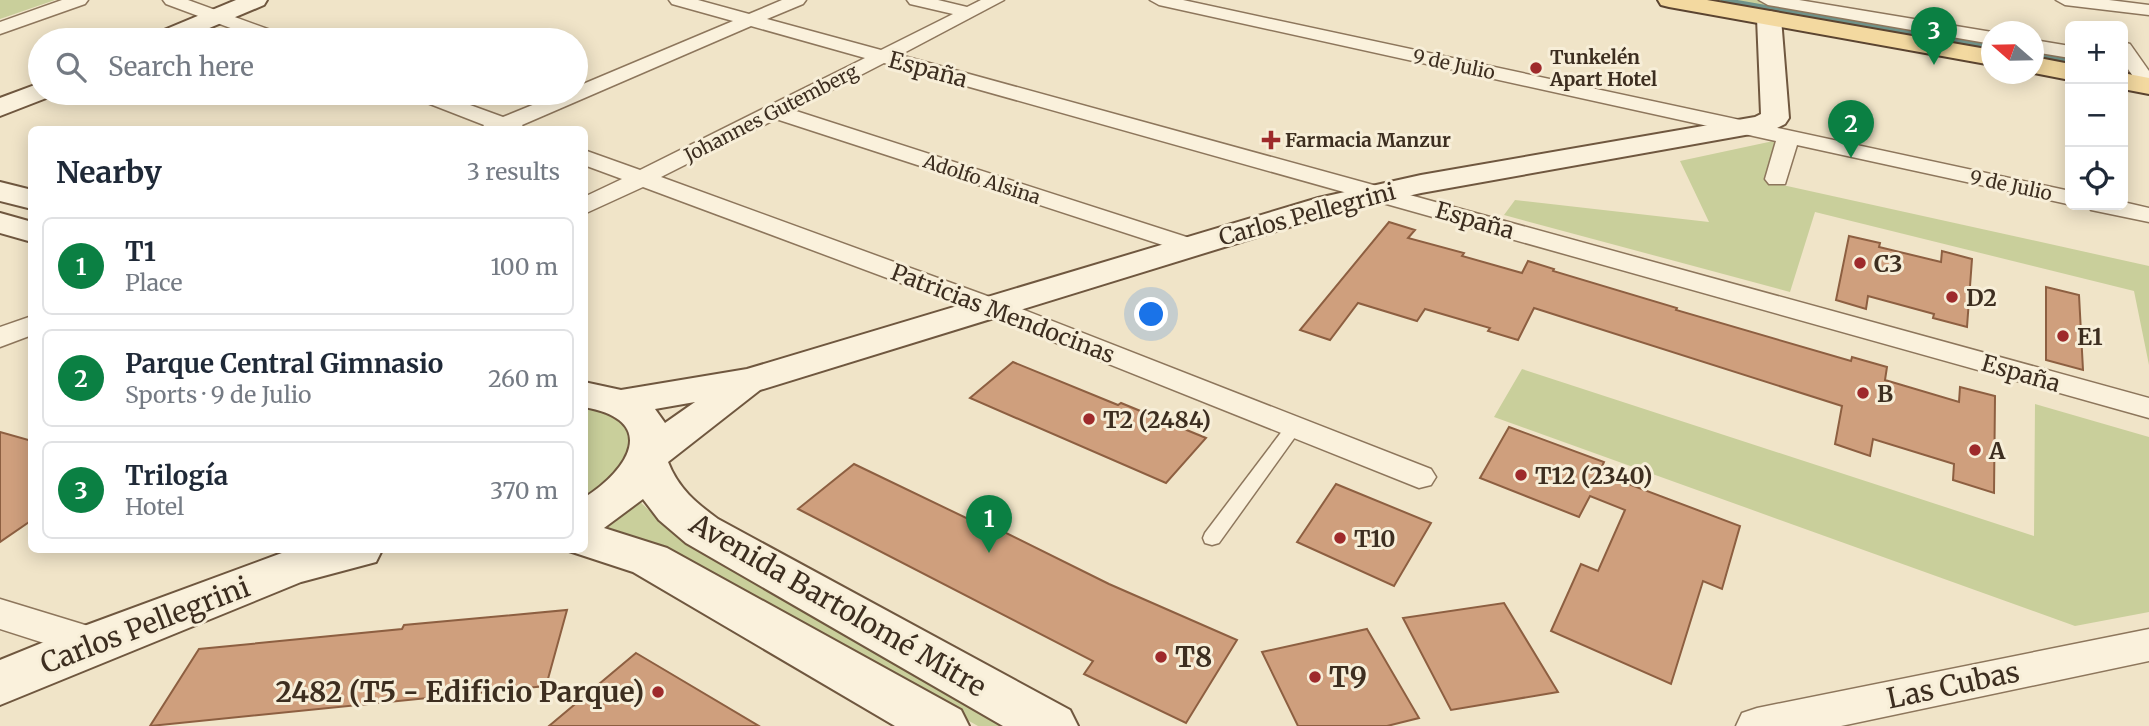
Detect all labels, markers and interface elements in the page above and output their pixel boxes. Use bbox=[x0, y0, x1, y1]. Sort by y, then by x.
pin: 3 bbox=[1911, 7, 1957, 65]
north arrow bbox=[1981, 21, 2044, 84]
map controls bbox=[2065, 21, 2128, 210]
button: + bbox=[2065, 21, 2128, 84]
search box bbox=[28, 28, 588, 105]
street label: 9 de Julio bbox=[1411, 44, 1497, 84]
street label: España bbox=[885, 45, 971, 93]
place label: Tunkelén Apart Hotel bbox=[1549, 45, 1657, 91]
icon: search bbox=[52, 48, 90, 86]
text: Search here bbox=[108, 50, 254, 83]
street label: Johannes Gutemberg bbox=[679, 59, 862, 168]
marker: Tunkelén Apart Hotel bbox=[1528, 60, 1544, 76]
button: − bbox=[2065, 84, 2128, 147]
pin: 2 bbox=[1828, 100, 1874, 158]
place label: Farmacia Manzur bbox=[1285, 128, 1451, 152]
marker: Farmacia Manzur bbox=[1263, 132, 1279, 148]
button: locate bbox=[2065, 147, 2128, 210]
street label: Adolfo Alsina bbox=[919, 148, 1044, 209]
text: Nearby bbox=[56, 153, 162, 191]
text: 3 results bbox=[467, 157, 560, 186]
street label: 9 de Julio bbox=[1968, 165, 2054, 205]
street label: Carlos Pellegrini bbox=[1215, 176, 1399, 252]
street label: España bbox=[1432, 195, 1518, 245]
text: T1 bbox=[125, 235, 156, 268]
place label: C3 bbox=[1874, 249, 1902, 278]
text: 1 bbox=[76, 252, 86, 281]
text: 100 m bbox=[490, 252, 558, 281]
marker: C3 bbox=[1852, 255, 1868, 271]
street label: Patricias Mendocinas bbox=[887, 257, 1119, 369]
text: Place bbox=[125, 268, 182, 297]
place label: D2 bbox=[1966, 283, 1997, 312]
marker: D2 bbox=[1944, 289, 1960, 305]
your location bbox=[1134, 297, 1168, 331]
place label: E1 bbox=[2077, 322, 2103, 351]
marker: E1 bbox=[2055, 328, 2071, 344]
text: Parque Central Gimnasio bbox=[125, 347, 443, 380]
street label: España bbox=[1978, 348, 2064, 398]
text: 2 bbox=[74, 364, 88, 393]
text: 260 m bbox=[488, 364, 558, 393]
place label: B bbox=[1877, 379, 1893, 408]
text: Sports · 9 de Julio bbox=[125, 380, 311, 409]
marker: B bbox=[1855, 385, 1871, 401]
place label: T2 (2484) bbox=[1103, 405, 1211, 434]
marker: T2 (2484) bbox=[1081, 411, 1097, 427]
place label: A bbox=[1988, 436, 2006, 465]
marker: A bbox=[1967, 442, 1983, 458]
text: Trilogía bbox=[125, 459, 228, 492]
place label: T12 (2340) bbox=[1535, 461, 1652, 490]
marker: T12 (2340) bbox=[1513, 467, 1529, 483]
text: 3 bbox=[74, 476, 88, 505]
text: 370 m bbox=[490, 476, 558, 505]
text: Hotel bbox=[125, 492, 184, 521]
pin: 1 bbox=[966, 495, 1012, 553]
street label: Avenida Bartolomé Mitre bbox=[683, 505, 993, 705]
place label: T10 bbox=[1354, 524, 1395, 553]
marker: T10 bbox=[1332, 530, 1348, 546]
street label: Carlos Pellegrini bbox=[35, 569, 255, 681]
place label: T8 bbox=[1175, 639, 1212, 675]
marker: T8 bbox=[1153, 649, 1169, 665]
street label: Las Cubas bbox=[1883, 653, 2023, 717]
place label: T9 bbox=[1329, 659, 1367, 695]
marker: T9 bbox=[1307, 669, 1323, 685]
place label: 2482 (T5 - Edificio Parque) bbox=[275, 674, 644, 710]
marker: 2482 (T5 - Edificio Parque) bbox=[650, 684, 666, 700]

